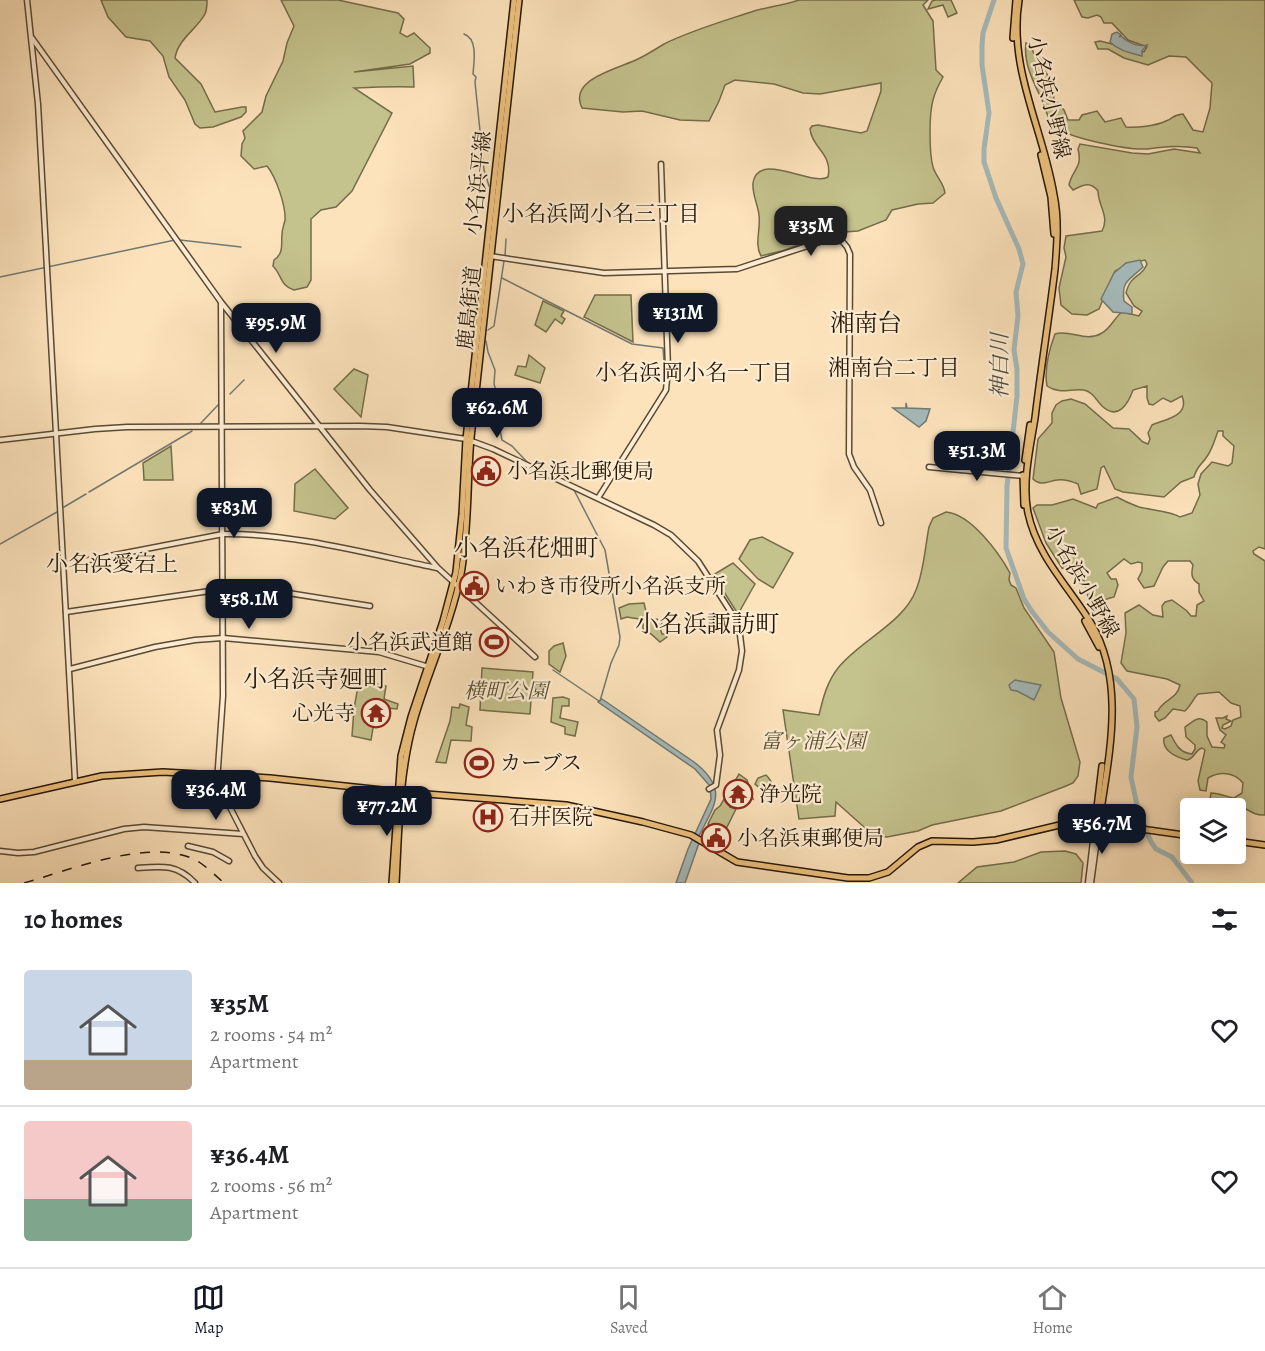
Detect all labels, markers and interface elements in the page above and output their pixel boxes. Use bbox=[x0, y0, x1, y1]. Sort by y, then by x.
street label: 小名浜小野線 bbox=[1021, 32, 1077, 162]
street label: 小名浜平線 bbox=[459, 129, 497, 237]
district label: 小名浜岡小名三丁目 bbox=[502, 199, 700, 229]
pin: ¥35M bbox=[775, 206, 847, 257]
text: ¥35M bbox=[788, 212, 834, 239]
street label: 鹿島街道 bbox=[451, 265, 487, 351]
pin: ¥131M bbox=[636, 293, 720, 344]
text: ¥131M bbox=[652, 299, 704, 326]
pin: ¥95.9M bbox=[227, 303, 325, 354]
district label: 湘南台 bbox=[830, 307, 902, 339]
text: ¥95.9M bbox=[246, 309, 306, 336]
water label: 神白川 bbox=[985, 331, 1015, 399]
district label: 湘南台二丁目 bbox=[828, 353, 960, 383]
district label: 小名浜岡小名一丁目 bbox=[595, 358, 793, 388]
pin: ¥62.6M bbox=[448, 388, 546, 439]
text: ¥62.6M bbox=[466, 394, 528, 421]
pin: ¥51.3M bbox=[928, 431, 1026, 482]
text: ¥51.3M bbox=[948, 437, 1006, 464]
public building icon: 小名浜北郵便局 bbox=[470, 455, 502, 487]
place label: 小名浜北郵便局 bbox=[507, 457, 654, 485]
pin: ¥83M bbox=[198, 488, 270, 539]
text: ¥83M bbox=[211, 494, 257, 521]
street label: 小名浜小野線 bbox=[1038, 519, 1126, 643]
district label: 小名浜花畑町 bbox=[454, 532, 598, 564]
district label: 小名浜愛宕上 bbox=[46, 549, 178, 579]
public building icon: いわき市役所小名浜支所 bbox=[458, 570, 490, 602]
place label: いわき市役所小名浜支所 bbox=[495, 572, 726, 600]
pin: ¥58.1M bbox=[200, 579, 298, 630]
text: ¥58.1M bbox=[219, 585, 279, 612]
district label: 小名浜諏訪町 bbox=[635, 608, 779, 640]
sports icon: 小名浜武道館 bbox=[478, 626, 510, 658]
place label: 小名浜武道館 bbox=[347, 628, 473, 656]
district label: 小名浜寺廻町 bbox=[243, 663, 387, 695]
park label: 横町公園 bbox=[464, 677, 551, 705]
temple icon: 心光寺 bbox=[360, 697, 392, 729]
place label: 心光寺 bbox=[292, 699, 355, 727]
park label: 富ヶ浦公園 bbox=[761, 727, 868, 755]
sports icon: カーブス bbox=[463, 747, 495, 779]
place label: カーブス bbox=[500, 749, 582, 777]
pin: ¥36.4M bbox=[167, 770, 265, 821]
text: ¥36.4M bbox=[185, 776, 247, 803]
temple icon: 浄光院 bbox=[722, 778, 754, 810]
place label: 浄光院 bbox=[759, 780, 822, 808]
pin: ¥77.2M bbox=[338, 786, 436, 837]
text: ¥77.2M bbox=[357, 792, 417, 819]
map controls bbox=[1180, 798, 1246, 864]
button: layers bbox=[1180, 798, 1246, 864]
hospital icon: 石井医院 bbox=[472, 801, 504, 833]
place label: 石井医院 bbox=[509, 803, 593, 831]
pin: ¥56.7M bbox=[1053, 804, 1151, 855]
text: ¥56.7M bbox=[1072, 810, 1132, 837]
public building icon: 小名浜東郵便局 bbox=[700, 822, 732, 854]
place label: 小名浜東郵便局 bbox=[737, 824, 884, 852]
text: 10 homes bbox=[24, 902, 123, 937]
icon: filters bbox=[1208, 903, 1241, 936]
text: ¥35M bbox=[210, 986, 269, 1021]
icon: home bbox=[72, 994, 144, 1066]
icon: heart bbox=[1208, 1014, 1241, 1047]
text: 2 rooms · 54 m² bbox=[210, 1021, 332, 1048]
text: Apartment bbox=[210, 1048, 299, 1075]
text: ¥36.4M bbox=[210, 1137, 289, 1172]
icon: home bbox=[72, 1145, 144, 1217]
icon: heart bbox=[1208, 1165, 1241, 1198]
text: 2 rooms · 56 m² bbox=[210, 1172, 332, 1199]
text: Apartment bbox=[210, 1199, 299, 1226]
tab: Map bbox=[192, 1281, 225, 1339]
tab: Saved bbox=[610, 1281, 648, 1339]
tab: Home bbox=[1032, 1281, 1073, 1339]

